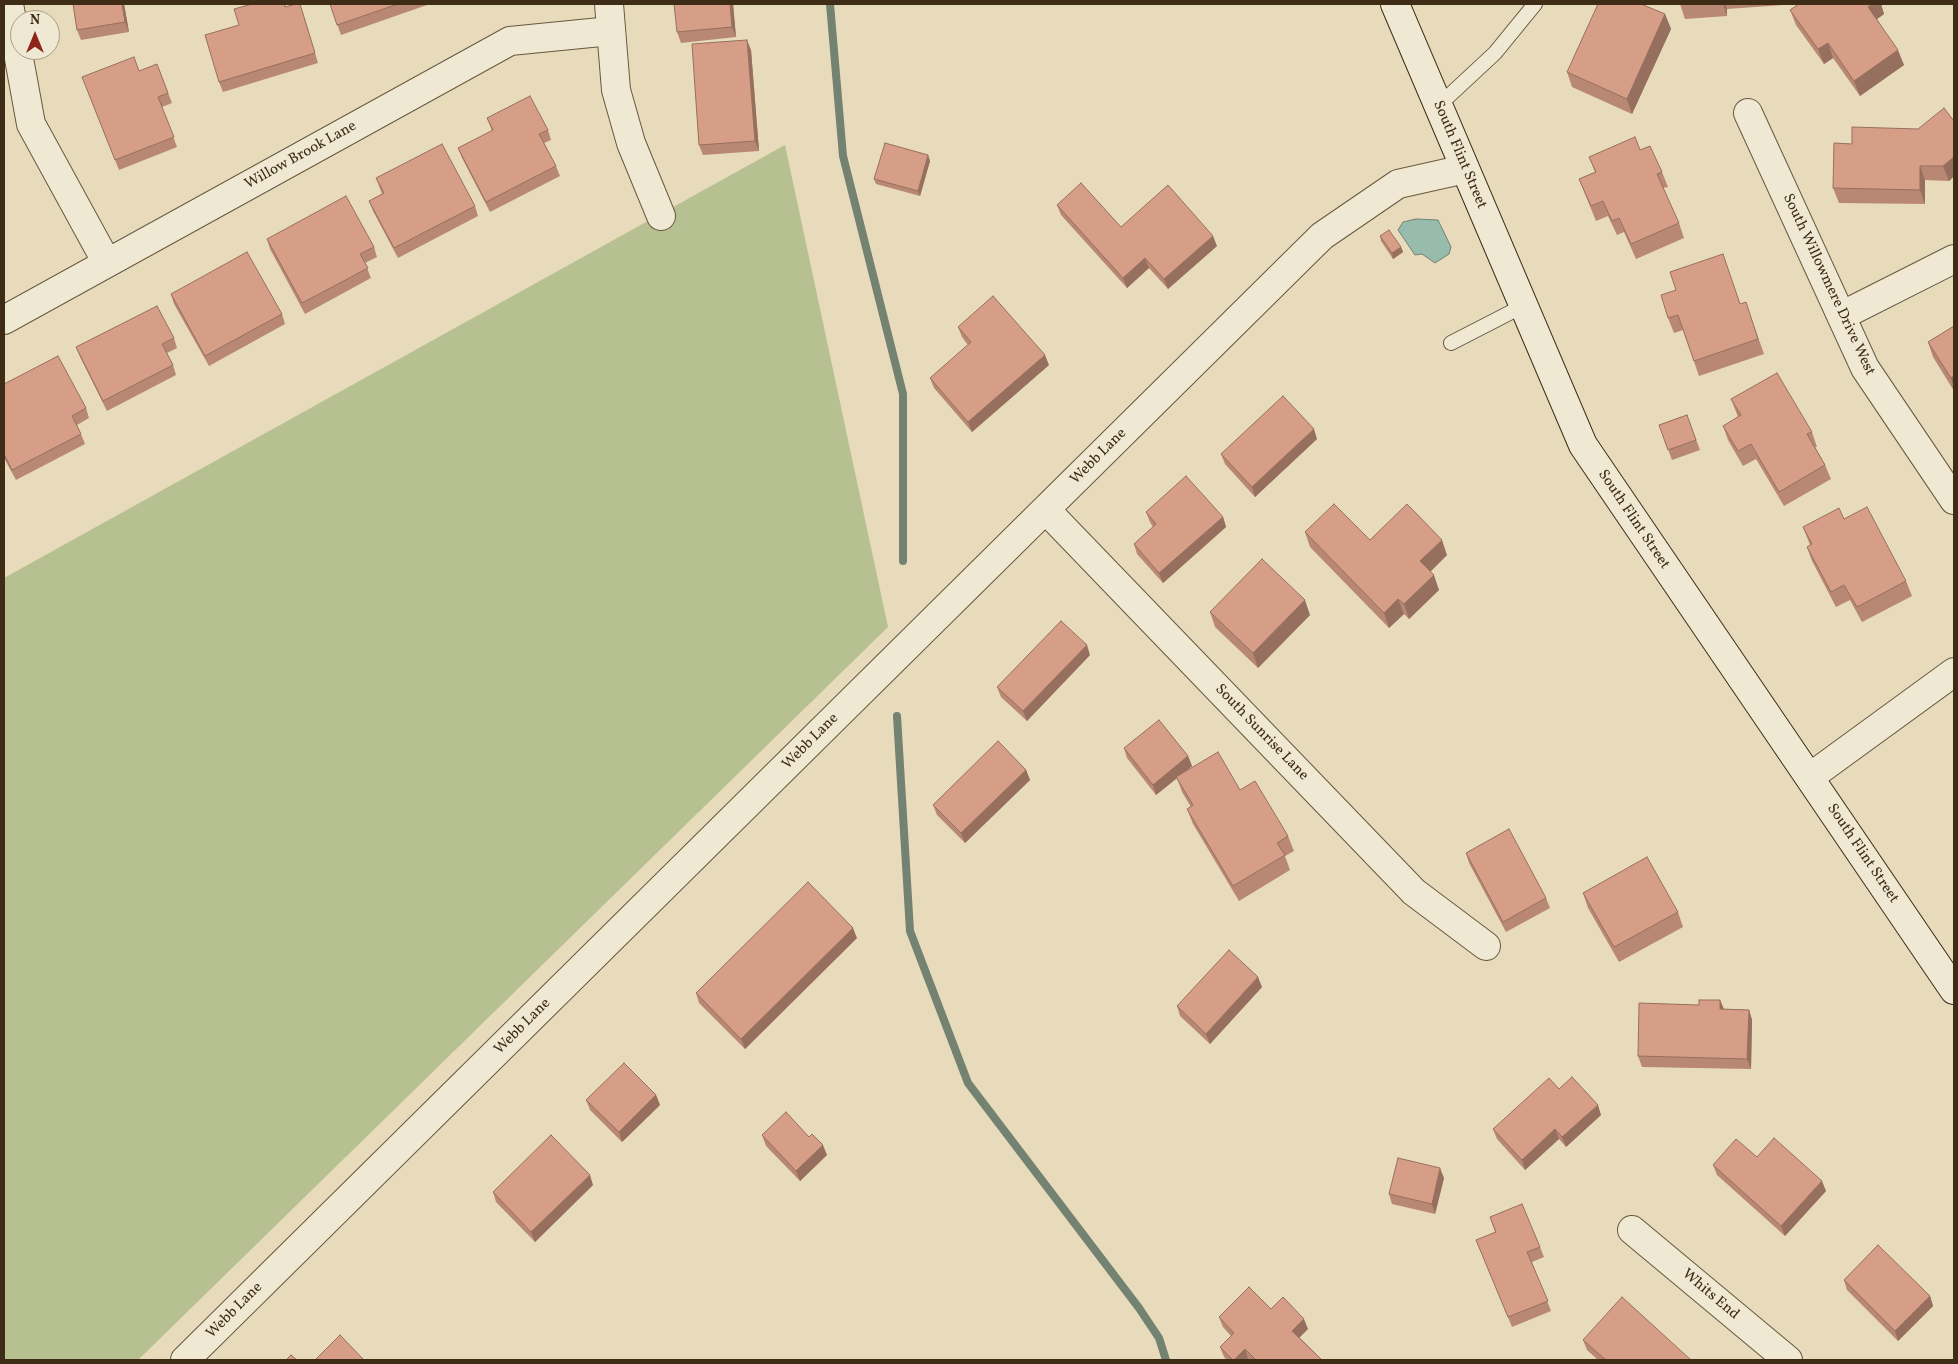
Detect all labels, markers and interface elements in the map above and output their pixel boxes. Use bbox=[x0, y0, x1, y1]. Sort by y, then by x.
north arrow bbox=[10, 10, 60, 60]
text: N bbox=[30, 11, 40, 30]
street label: South Flint Street bbox=[1428, 98, 1490, 212]
street label: Willow Brook Lane bbox=[242, 118, 360, 194]
street label: South Willowmere Drive West bbox=[1778, 191, 1878, 379]
street label: Webb Lane bbox=[1067, 425, 1131, 489]
street label: South Flint Street bbox=[1593, 467, 1673, 573]
street label: South Sunrise Lane bbox=[1210, 681, 1312, 785]
street label: Webb Lane bbox=[779, 710, 843, 774]
street label: South Flint Street bbox=[1822, 801, 1902, 907]
street label: Webb Lane bbox=[491, 995, 555, 1059]
street label: Whits End bbox=[1678, 1266, 1742, 1324]
street label: Webb Lane bbox=[203, 1279, 267, 1343]

